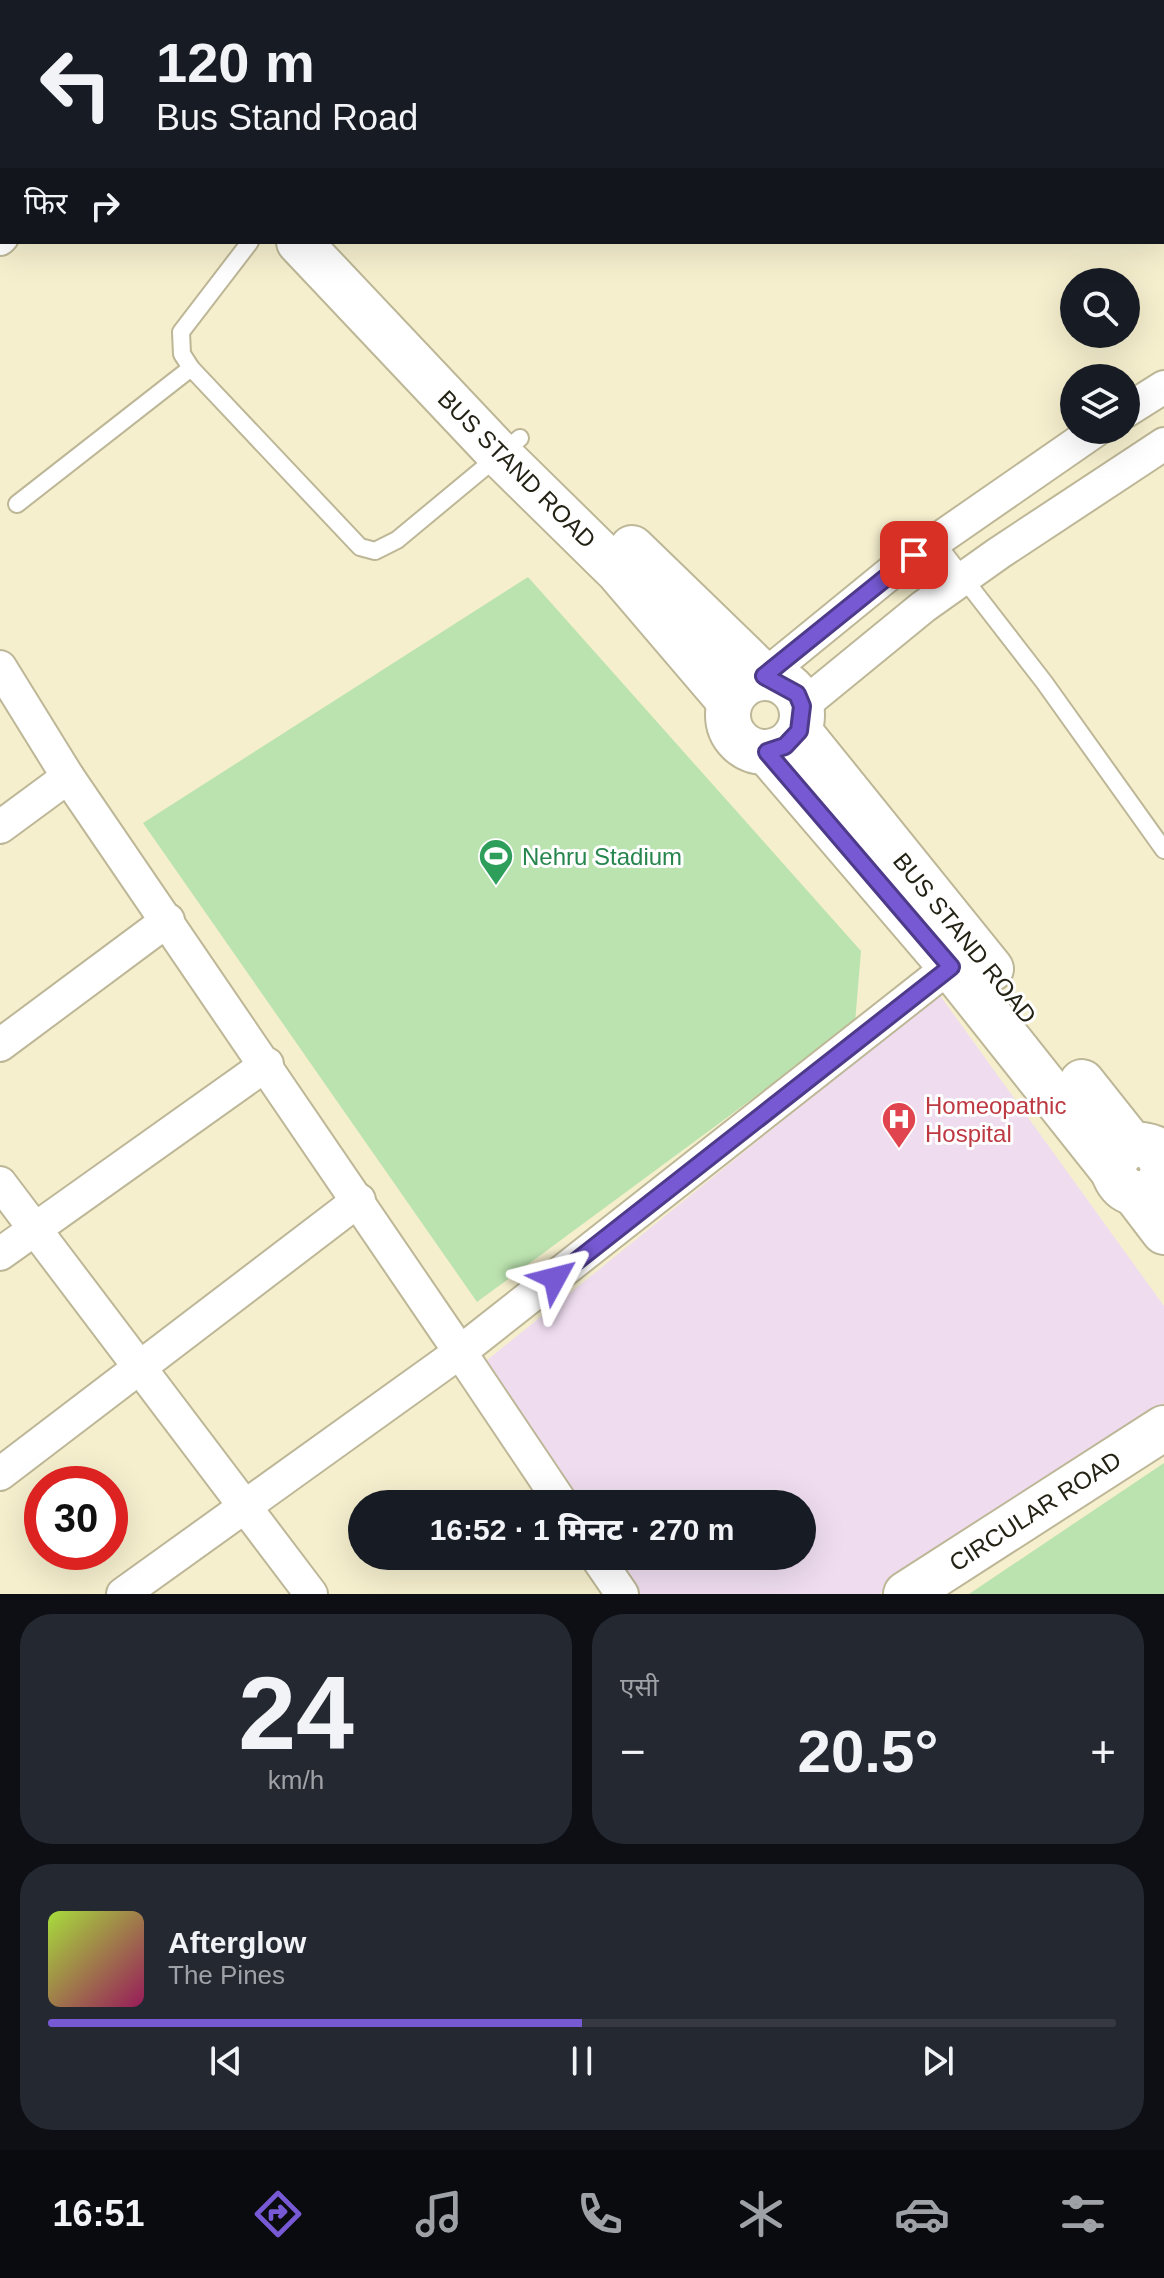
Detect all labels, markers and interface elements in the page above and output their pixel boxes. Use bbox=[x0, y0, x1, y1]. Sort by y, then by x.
text: 120 m bbox=[156, 31, 315, 94]
icon: left bbox=[24, 32, 128, 136]
text: Bus Stand Road bbox=[156, 97, 418, 138]
icon: right bbox=[83, 184, 127, 228]
text: फिर bbox=[24, 187, 67, 220]
map controls bbox=[1060, 268, 1140, 444]
button: search bbox=[1060, 268, 1140, 348]
button: layers bbox=[1060, 364, 1140, 444]
street label: BUS STAND ROAD bbox=[433, 385, 601, 553]
pin bbox=[880, 521, 948, 589]
icon: arrive bbox=[892, 533, 936, 577]
sports icon: Nehru Stadium bbox=[477, 837, 515, 887]
place label: Nehru Stadium bbox=[522, 843, 682, 870]
street label: BUS STAND ROAD bbox=[888, 847, 1042, 1029]
place label: Homeopathic Hospital bbox=[925, 1092, 1066, 1147]
hospital icon: Homeopathic Hospital bbox=[880, 1100, 918, 1150]
position arrow bbox=[513, 1236, 597, 1320]
street label: CIRCULAR ROAD bbox=[944, 1446, 1126, 1576]
speed limit sign: 30 bbox=[24, 1466, 128, 1570]
text: 16:52 · 1 मिनट · 270 m bbox=[430, 1513, 734, 1546]
text: 24 bbox=[238, 1655, 354, 1771]
text: एसी bbox=[620, 1672, 659, 1702]
text: 20.5° bbox=[798, 1718, 938, 1785]
text: − bbox=[620, 1727, 646, 1776]
text: + bbox=[1090, 1727, 1116, 1776]
text: km/h bbox=[268, 1765, 324, 1795]
text: Afterglow bbox=[168, 1926, 306, 1959]
text: The Pines bbox=[168, 1960, 285, 1990]
icon: previous bbox=[204, 2039, 248, 2083]
icon: pause bbox=[560, 2039, 604, 2083]
icon: next bbox=[916, 2039, 960, 2083]
icon: directions bbox=[250, 2186, 306, 2242]
icon: music bbox=[411, 2186, 467, 2242]
icon: phone bbox=[572, 2186, 628, 2242]
icon: climate bbox=[733, 2186, 789, 2242]
icon: car bbox=[894, 2186, 950, 2242]
icon: filters bbox=[1055, 2186, 1111, 2242]
text: 16:51 bbox=[53, 2193, 145, 2234]

